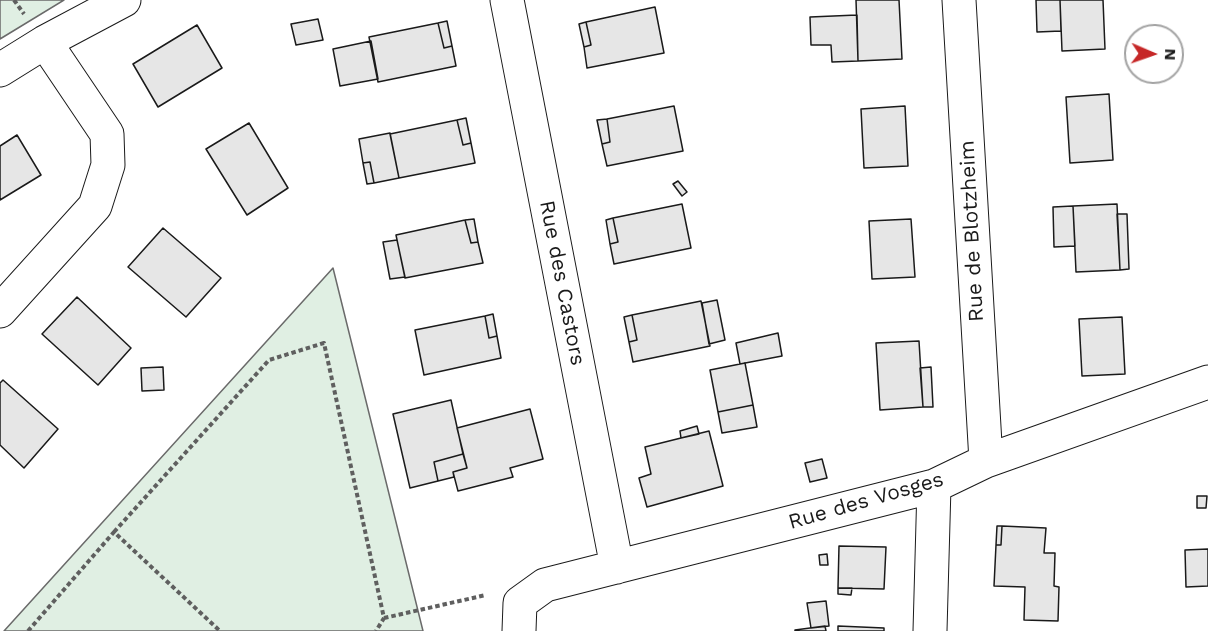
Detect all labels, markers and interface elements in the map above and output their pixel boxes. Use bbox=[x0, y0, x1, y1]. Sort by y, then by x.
north arrow bbox=[1124, 24, 1184, 84]
text: N bbox=[1161, 48, 1180, 61]
street label: Rue de Blotzheim bbox=[955, 140, 989, 322]
street label: Rue des Castors bbox=[534, 198, 590, 368]
street label: Rue des Vosges bbox=[786, 467, 946, 535]

